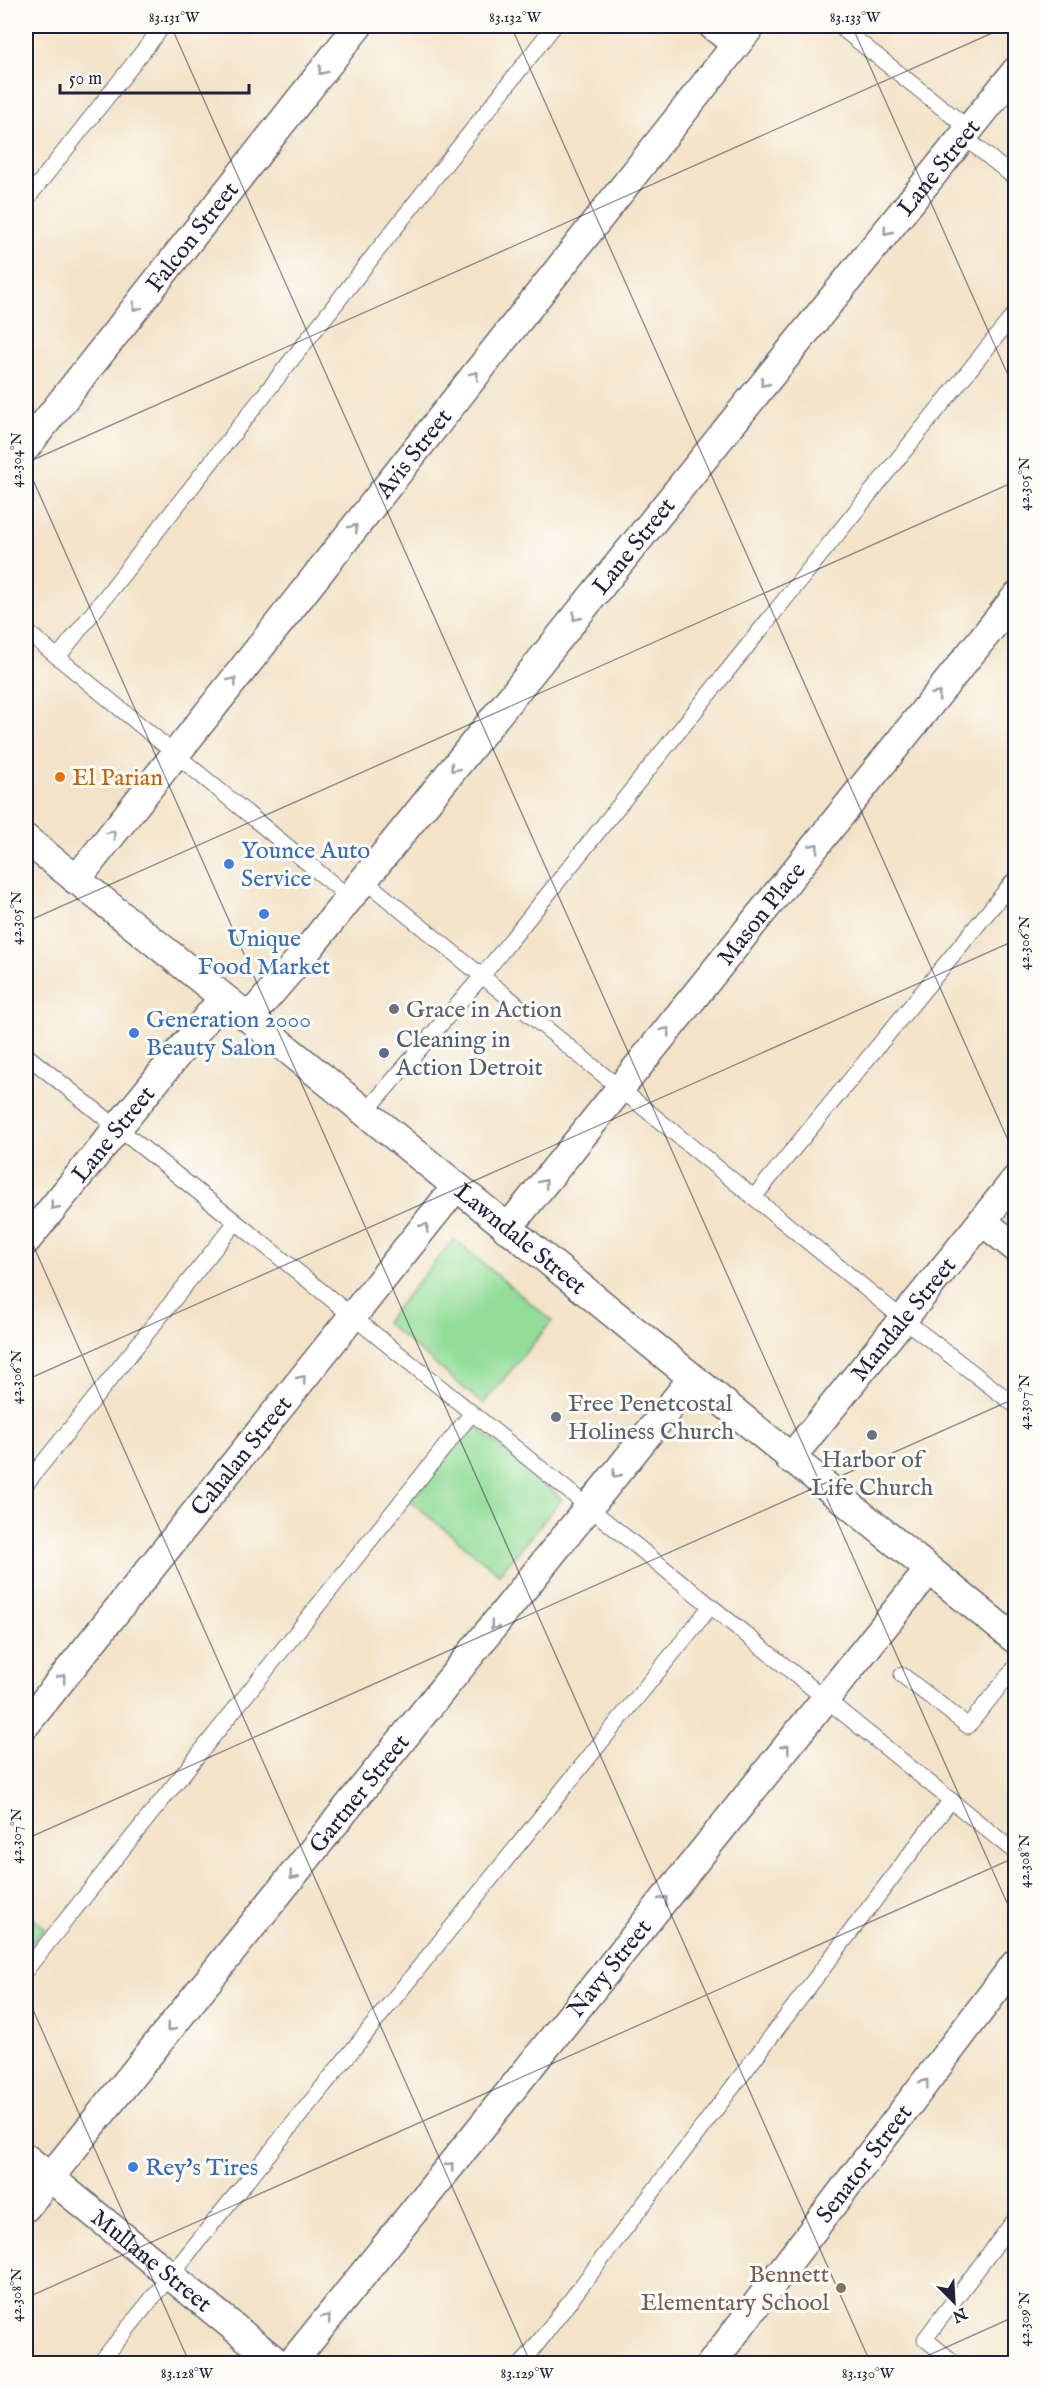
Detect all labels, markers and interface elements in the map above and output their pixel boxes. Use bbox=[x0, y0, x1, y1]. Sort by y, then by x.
text: 83.131°W bbox=[149, 8, 200, 27]
text: 83.132°W bbox=[489, 8, 542, 27]
text: 83.133°W bbox=[830, 8, 881, 27]
scale bar bbox=[60, 57, 249, 95]
one-way arrow bbox=[318, 65, 329, 76]
text: 50 m bbox=[69, 68, 102, 91]
street label: Lane Street bbox=[891, 113, 988, 223]
street label: Falcon Street bbox=[140, 176, 246, 299]
one-way arrow bbox=[883, 224, 894, 235]
one-way arrow bbox=[133, 300, 144, 311]
one-way arrow bbox=[467, 371, 478, 382]
one-way arrow bbox=[761, 376, 772, 387]
street label: Avis Street bbox=[369, 403, 460, 506]
text: 42.304°N bbox=[7, 432, 26, 488]
text: 42.305°N bbox=[1015, 457, 1034, 511]
street label: Lane Street bbox=[586, 492, 683, 602]
one-way arrow bbox=[347, 524, 358, 535]
one-way arrow bbox=[572, 610, 583, 621]
one-way arrow bbox=[226, 677, 237, 688]
one-way arrow bbox=[930, 691, 941, 702]
one-way arrow bbox=[450, 762, 461, 773]
place label: El Parian bbox=[72, 763, 163, 794]
marker: El Parian bbox=[53, 770, 67, 784]
one-way arrow bbox=[105, 830, 116, 841]
place label: Younce Auto Service bbox=[241, 836, 370, 895]
one-way arrow bbox=[807, 843, 818, 854]
street label: Mason Place bbox=[711, 856, 813, 973]
marker: Younce Auto Service bbox=[222, 857, 236, 871]
text: 42.305°N bbox=[7, 891, 26, 945]
marker: Unique Food Market bbox=[257, 907, 271, 921]
text: 42.306°N bbox=[1015, 916, 1034, 970]
place label: Unique Food Market bbox=[198, 924, 330, 983]
place label: Grace in Action bbox=[406, 995, 562, 1026]
marker: Grace in Action bbox=[387, 1002, 401, 1016]
place label: Generation 2000 Beauty Salon bbox=[146, 1005, 311, 1064]
place label: Cleaning in Action Detroit bbox=[395, 1025, 543, 1084]
marker: Generation 2000 Beauty Salon bbox=[127, 1026, 141, 1040]
one-way arrow bbox=[659, 1027, 670, 1038]
marker: Cleaning in Action Detroit bbox=[377, 1046, 391, 1060]
street label: Lane Street bbox=[65, 1080, 163, 1190]
street label: Lawndale Street bbox=[448, 1177, 592, 1302]
one-way arrow bbox=[536, 1179, 547, 1190]
one-way arrow bbox=[50, 1199, 61, 1210]
one-way arrow bbox=[417, 1222, 428, 1233]
street label: Mandale Street bbox=[845, 1251, 964, 1388]
text: 42.306°N bbox=[7, 1350, 26, 1404]
one-way arrow bbox=[295, 1374, 306, 1385]
text: 42.307°N bbox=[1015, 1374, 1034, 1430]
place label: Free Penetcostal Holiness Church bbox=[568, 1389, 734, 1448]
street label: Cahalan Street bbox=[185, 1390, 300, 1523]
marker: Free Penetcostal Holiness Church bbox=[549, 1410, 563, 1424]
marker: Harbor of Life Church bbox=[865, 1428, 879, 1442]
place label: Harbor of Life Church bbox=[811, 1445, 933, 1504]
one-way arrow bbox=[613, 1467, 624, 1478]
one-way arrow bbox=[490, 1619, 501, 1630]
one-way arrow bbox=[55, 1674, 66, 1685]
street label: Gartner Street bbox=[303, 1728, 417, 1860]
one-way arrow bbox=[779, 1744, 790, 1755]
text: 42.307°N bbox=[7, 1808, 26, 1864]
text: 42.308°N bbox=[1015, 1834, 1034, 1888]
one-way arrow bbox=[289, 1869, 300, 1880]
one-way arrow bbox=[657, 1895, 668, 1906]
street label: Navy Street bbox=[561, 1913, 659, 2024]
one-way arrow bbox=[167, 2021, 178, 2032]
one-way arrow bbox=[917, 2078, 928, 2089]
street label: Senator Street bbox=[810, 2099, 920, 2230]
place label: Rey's Tires bbox=[145, 2153, 258, 2184]
marker: Rey's Tires bbox=[126, 2160, 140, 2174]
one-way arrow bbox=[442, 2162, 453, 2173]
street label: Mullane Street bbox=[84, 2203, 217, 2320]
place label: Bennett Elementary School bbox=[641, 2260, 829, 2319]
text: 42.308°N bbox=[7, 2268, 26, 2322]
north arrow bbox=[924, 2272, 984, 2332]
marker: Bennett Elementary School bbox=[834, 2281, 848, 2295]
text: 42.309°N bbox=[1015, 2292, 1034, 2346]
text: N bbox=[949, 2302, 971, 2326]
one-way arrow bbox=[320, 2314, 331, 2325]
text: 83.128°W bbox=[161, 2364, 214, 2383]
text: 83.129°W bbox=[501, 2364, 554, 2383]
text: 83.130°W bbox=[842, 2364, 895, 2383]

